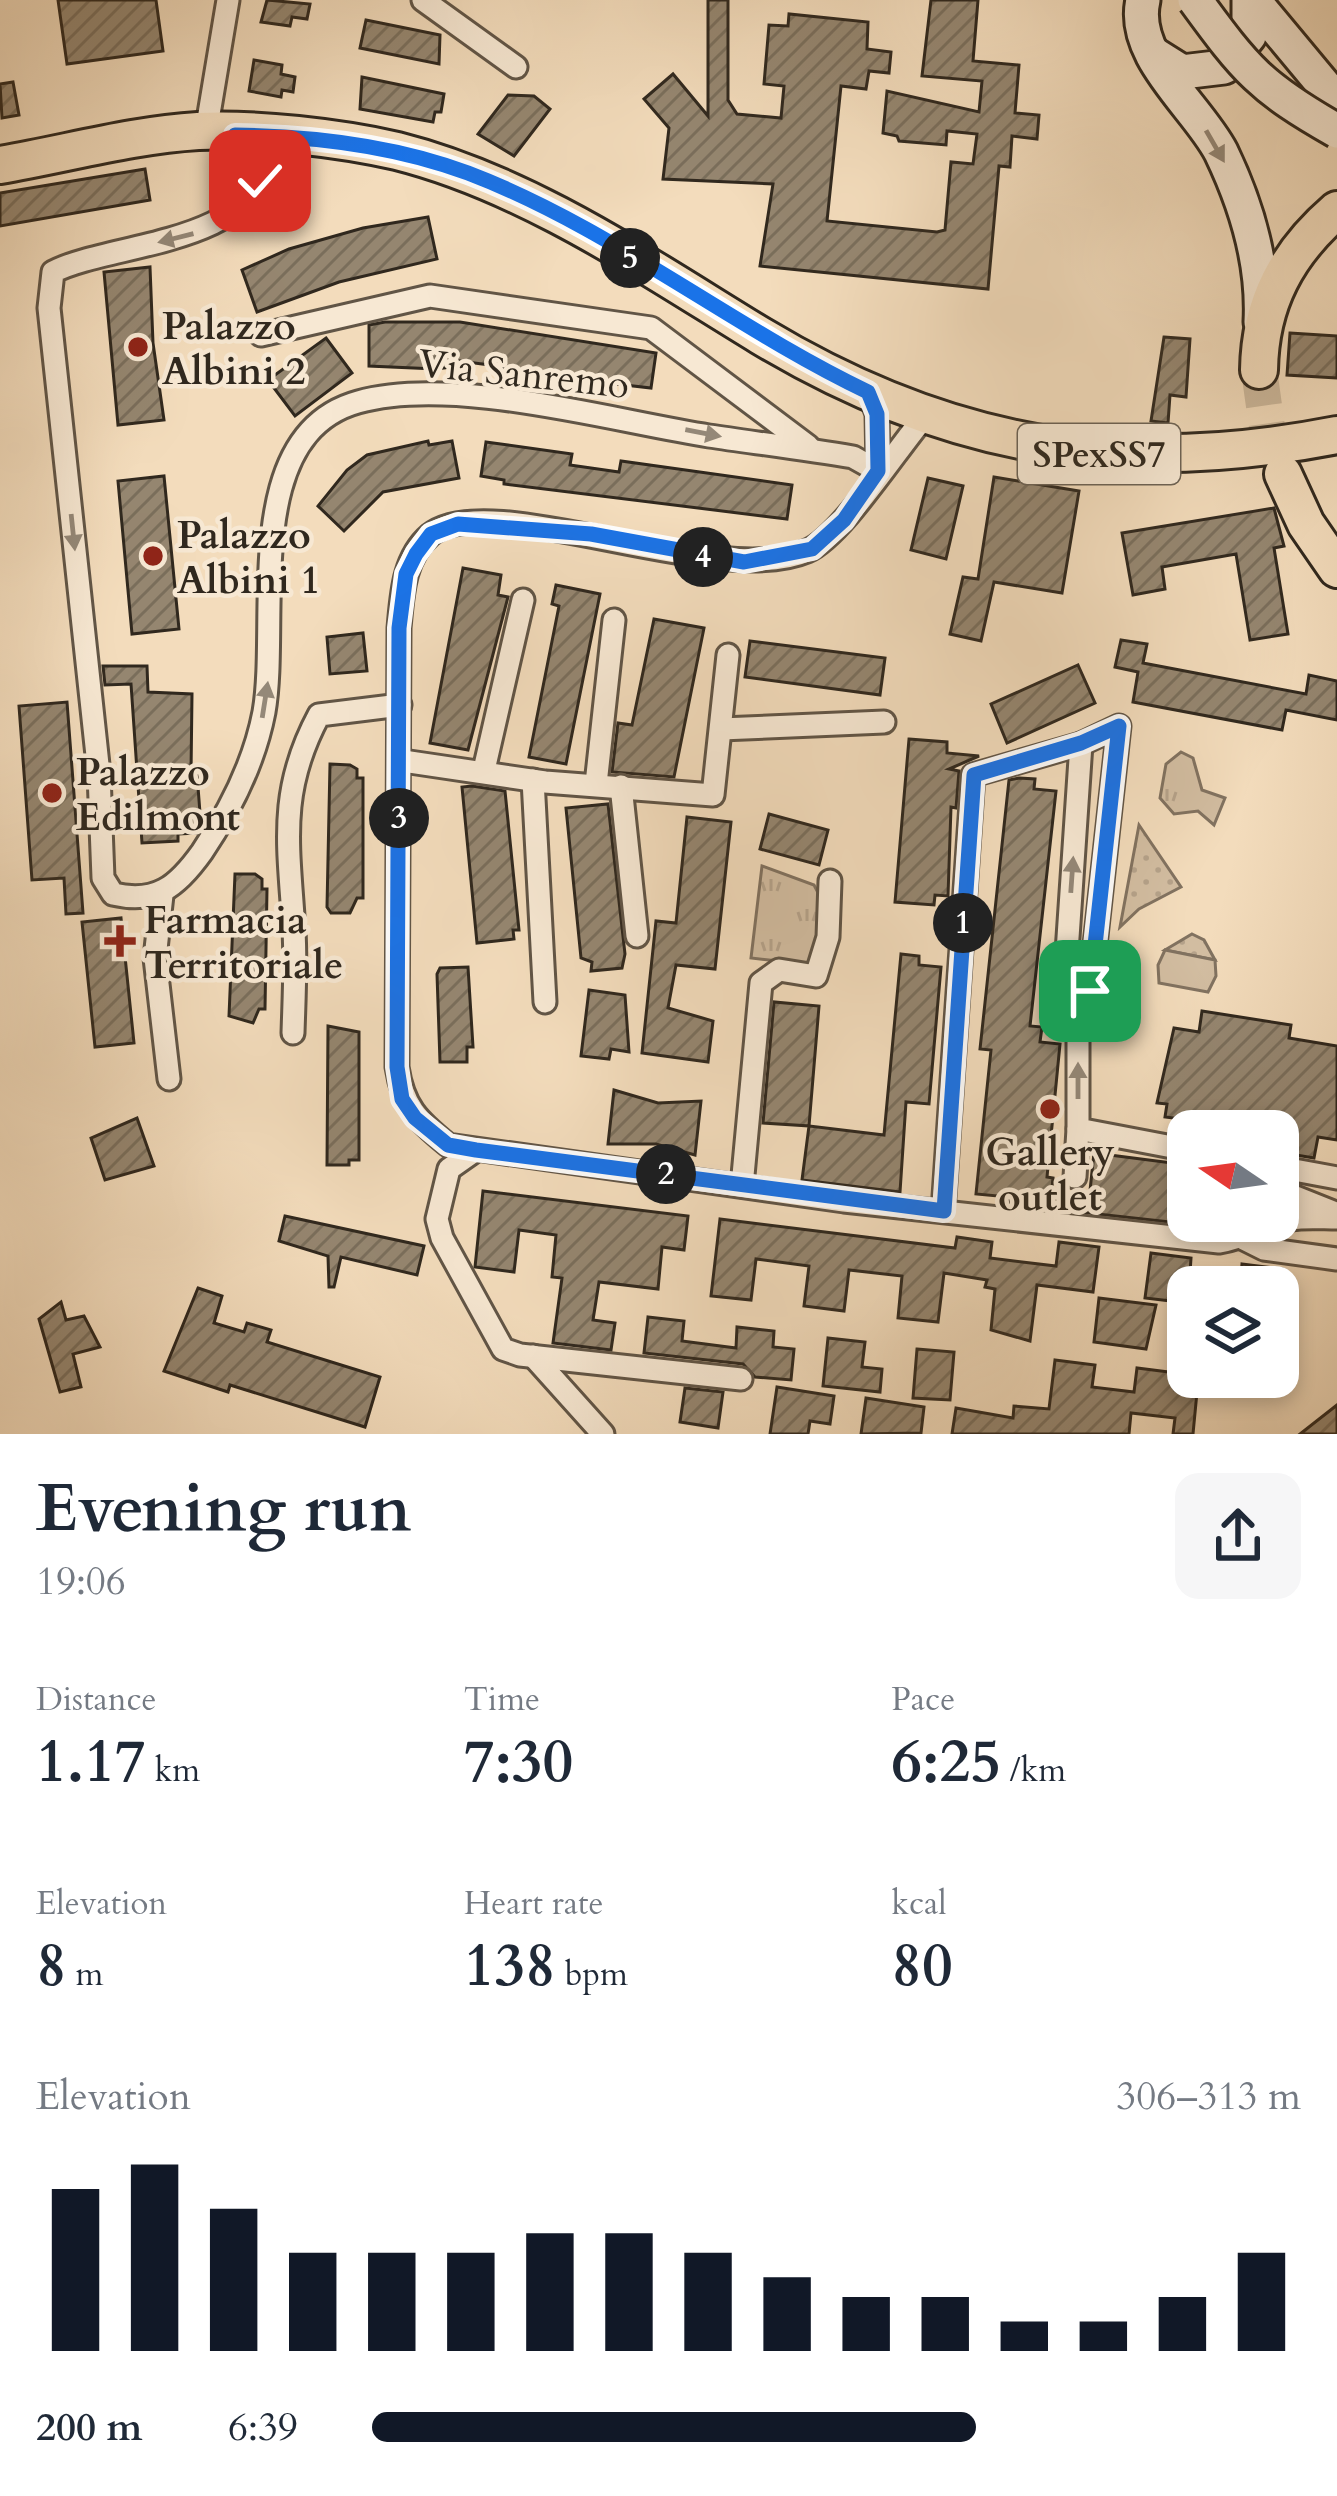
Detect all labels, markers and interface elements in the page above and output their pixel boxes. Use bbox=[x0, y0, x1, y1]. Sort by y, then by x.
one-way arrow bbox=[1204, 129, 1225, 163]
pin bbox=[209, 130, 311, 232]
icon: check bbox=[227, 148, 293, 214]
pin: 5 bbox=[600, 228, 660, 288]
one-way arrow bbox=[156, 229, 194, 248]
text: 5 bbox=[622, 235, 638, 280]
place label: Palazzo Albini 2 bbox=[162, 300, 305, 398]
marker: Palazzo Albini 2 bbox=[125, 334, 151, 360]
street label: Via Sanremo bbox=[416, 337, 632, 412]
one-way arrow bbox=[685, 424, 723, 443]
road number: SPexSS7 bbox=[1018, 424, 1180, 484]
place label: Palazzo Albini 1 bbox=[177, 509, 320, 607]
one-way arrow bbox=[64, 513, 83, 551]
pin: 4 bbox=[673, 527, 733, 587]
text: 4 bbox=[695, 534, 711, 579]
marker: Palazzo Albini 1 bbox=[140, 543, 166, 569]
one-way arrow bbox=[256, 681, 274, 719]
place label: Palazzo Edilmont bbox=[76, 746, 240, 844]
marker: Palazzo Edilmont bbox=[39, 780, 65, 806]
pin: 3 bbox=[369, 788, 429, 848]
text: 3 bbox=[391, 795, 407, 840]
one-way arrow bbox=[1063, 855, 1082, 893]
pin: 1 bbox=[933, 893, 993, 953]
place label: Farmacia Territoriale bbox=[144, 894, 343, 992]
text: 1 bbox=[955, 900, 971, 945]
marker: Farmacia Territoriale bbox=[107, 928, 133, 954]
pin bbox=[1039, 940, 1141, 1042]
icon: arrive bbox=[1057, 958, 1123, 1024]
one-way arrow bbox=[1068, 1061, 1088, 1099]
marker: Gallery outlet bbox=[1037, 1096, 1063, 1122]
north arrow bbox=[1167, 1110, 1299, 1242]
map controls bbox=[1167, 1110, 1299, 1398]
place label: Gallery outlet bbox=[985, 1126, 1115, 1224]
pin: 2 bbox=[636, 1144, 696, 1204]
text: 2 bbox=[658, 1151, 674, 1196]
button: layers bbox=[1167, 1266, 1299, 1398]
text: Evening run bbox=[36, 1465, 411, 1554]
button: share bbox=[1175, 1473, 1301, 1599]
text: 19:06 bbox=[36, 1555, 126, 1608]
text: Distance bbox=[36, 1677, 157, 1722]
text: Time bbox=[464, 1677, 540, 1722]
text: Pace bbox=[891, 1677, 955, 1722]
text: 1.17 bbox=[36, 1722, 146, 1803]
text: 7:30 bbox=[464, 1722, 573, 1803]
text: 6:25 bbox=[891, 1722, 1001, 1803]
text: km bbox=[146, 1748, 200, 1793]
text: /km bbox=[1001, 1748, 1066, 1793]
text: Elevation bbox=[36, 1881, 167, 1926]
text: Heart rate bbox=[464, 1881, 604, 1926]
text: kcal bbox=[891, 1881, 947, 1926]
text: 8 bbox=[36, 1926, 67, 2007]
text: 138 bbox=[464, 1926, 556, 2007]
text: 80 bbox=[891, 1926, 953, 2007]
text: m bbox=[67, 1952, 104, 1997]
text: bpm bbox=[556, 1952, 628, 1997]
text: Elevation bbox=[36, 2070, 191, 2123]
text: 306–313 m bbox=[1116, 2070, 1301, 2123]
text: 200 m bbox=[36, 2401, 142, 2454]
text: 6:39 bbox=[228, 2401, 298, 2454]

